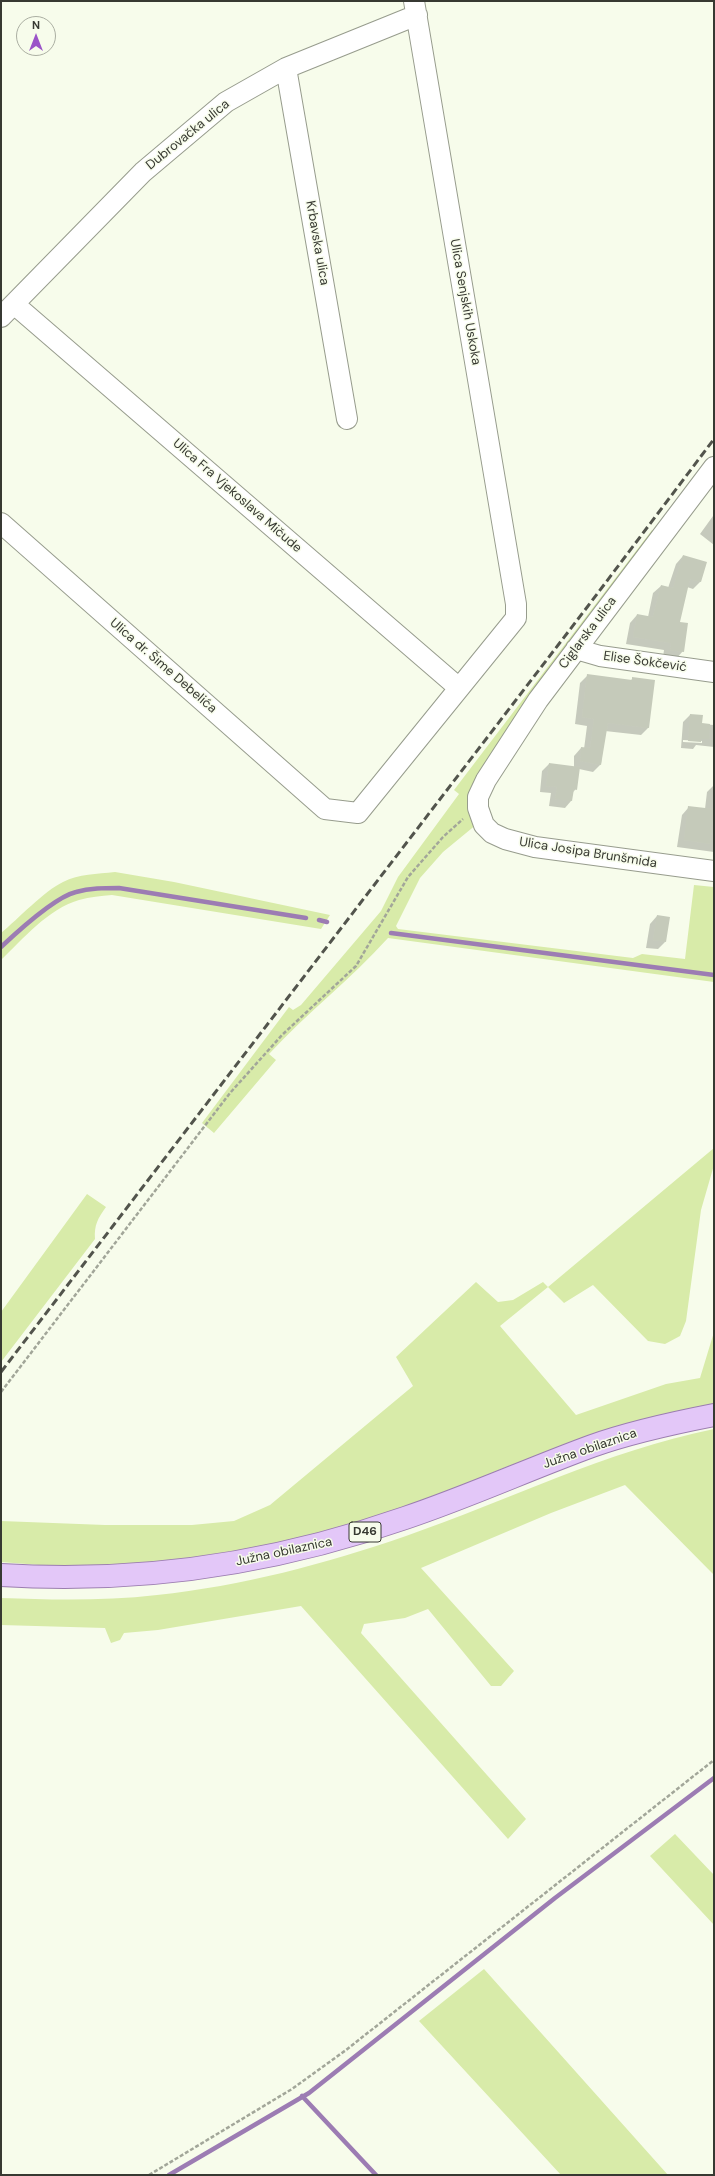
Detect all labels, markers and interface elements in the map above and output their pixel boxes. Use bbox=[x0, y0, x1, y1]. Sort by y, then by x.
north arrow bbox=[16, 16, 56, 56]
text: N bbox=[32, 18, 40, 32]
street label: Dubrovačka ulica bbox=[143, 97, 233, 173]
street label: Krbavska ulica bbox=[302, 200, 332, 286]
street label: Ulica Senjskih Uskoka bbox=[446, 238, 484, 366]
street label: Ulica Fra Vjekoslava Mičude bbox=[169, 436, 305, 556]
street label: Ciglarska ulica bbox=[556, 594, 620, 672]
street label: Ulica dr. Šime Debelića bbox=[106, 615, 220, 717]
street label: Elise Šokčević bbox=[602, 648, 688, 676]
street label: Ulica Josipa Brunšmida bbox=[518, 834, 658, 872]
street label: Južna obilaznica bbox=[541, 1426, 639, 1472]
road number: D46 bbox=[349, 1522, 381, 1542]
street label: Južna obilaznica bbox=[235, 1534, 333, 1570]

